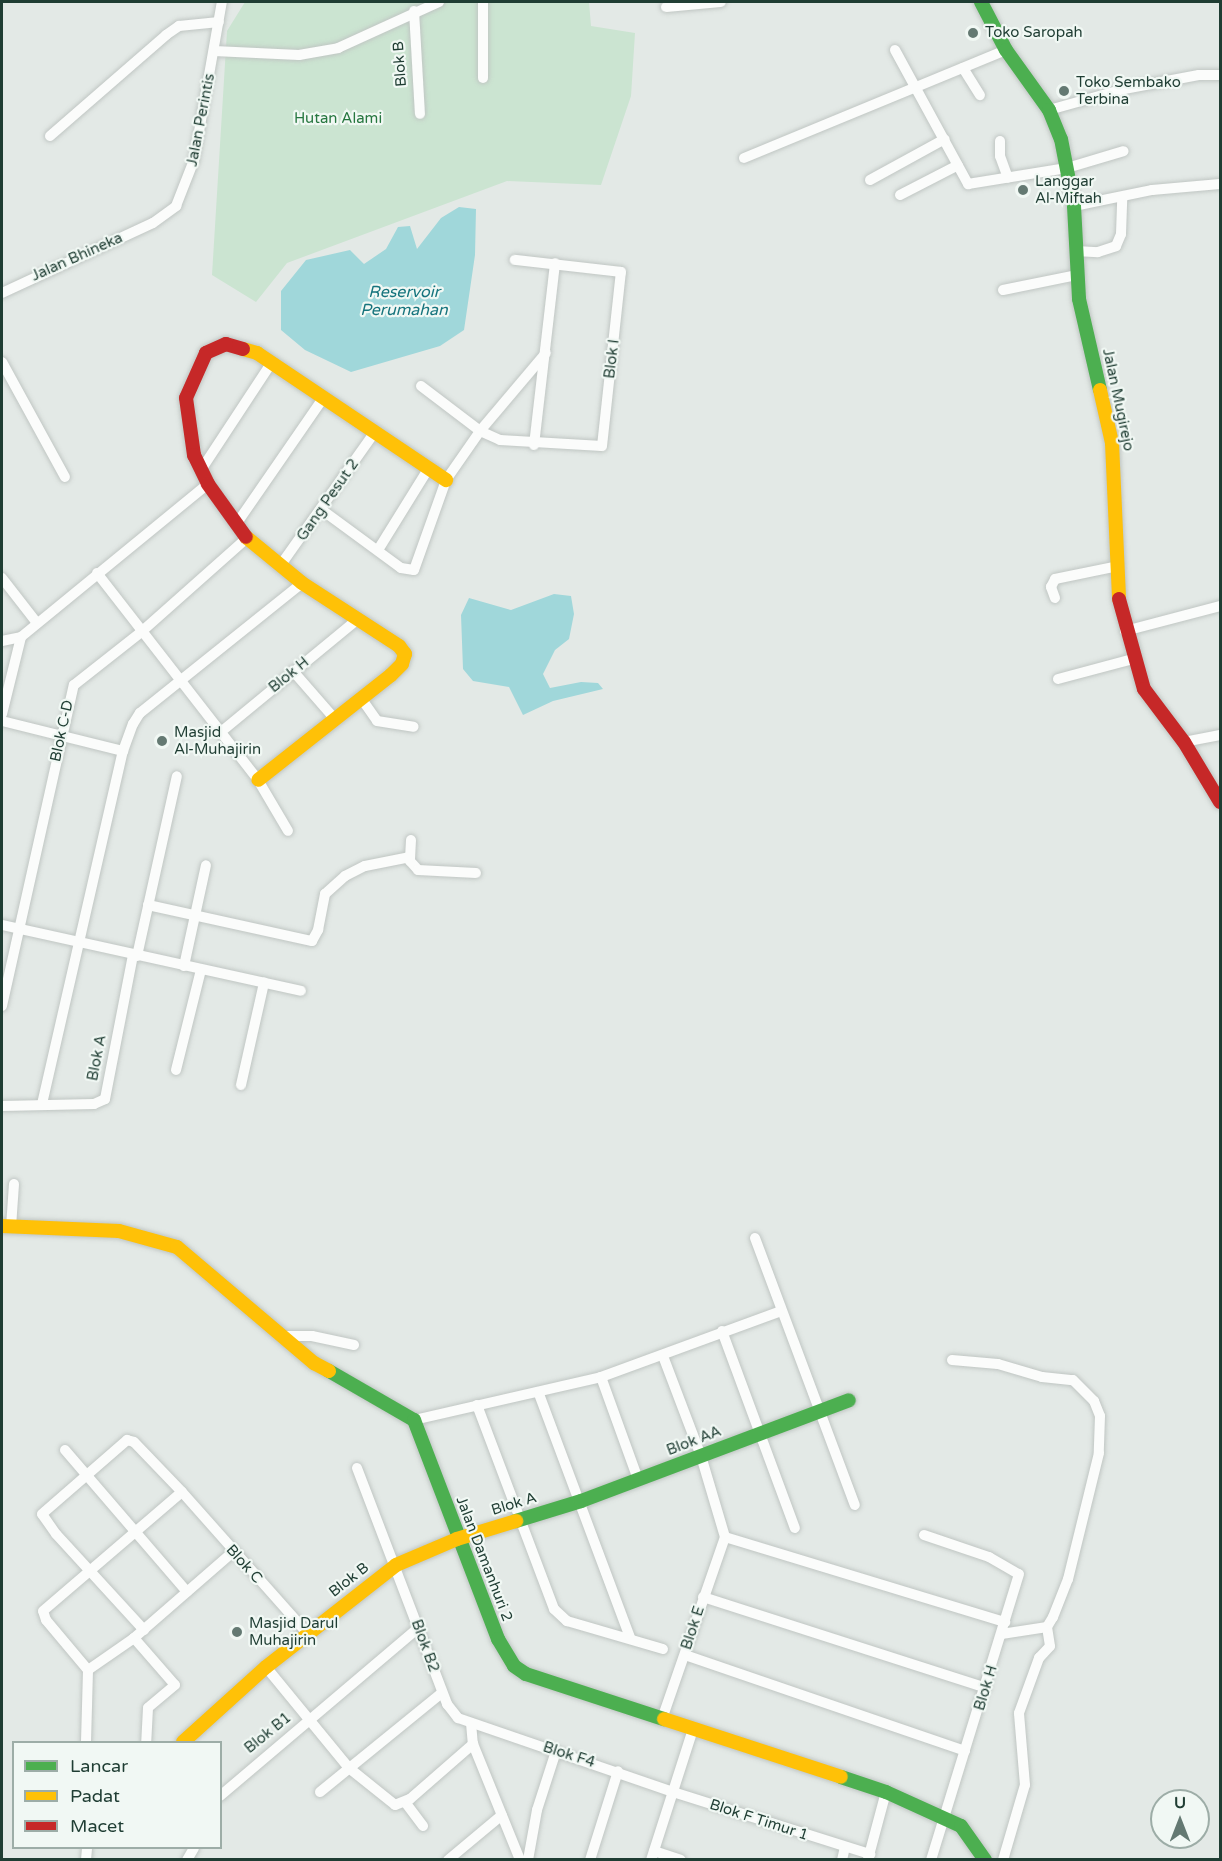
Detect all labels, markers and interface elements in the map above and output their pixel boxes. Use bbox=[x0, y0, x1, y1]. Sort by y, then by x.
place label: Toko Saropah bbox=[985, 24, 1083, 42]
marker: Toko Saropah bbox=[966, 26, 980, 40]
street label: Blok B bbox=[389, 41, 411, 87]
street label: Jalan Perintis bbox=[183, 72, 219, 168]
place label: Toko Sembako Terbina bbox=[1076, 73, 1181, 108]
marker: Toko Sembako Terbina bbox=[1057, 84, 1071, 98]
park label: Hutan Alami bbox=[294, 110, 382, 128]
place label: Langgar Al-Miftah bbox=[1035, 172, 1102, 207]
marker: Langgar Al-Miftah bbox=[1016, 183, 1030, 197]
street label: Jalan Bhineka bbox=[29, 229, 125, 285]
water label: Reservoir Perumahan bbox=[360, 282, 448, 320]
street label: Blok I bbox=[601, 338, 623, 380]
street label: Jalan Mugirejo bbox=[1098, 347, 1138, 453]
street label: Gang Pesut 2 bbox=[293, 456, 363, 544]
street label: Blok H bbox=[265, 653, 313, 697]
street label: Blok C-D bbox=[47, 698, 77, 764]
place label: Masjid Al-Muhajirin bbox=[174, 723, 261, 758]
marker: Masjid Al-Muhajirin bbox=[155, 734, 169, 748]
street label: Blok A bbox=[84, 1034, 110, 1082]
street label: Blok AA bbox=[664, 1422, 724, 1460]
street label: Blok A bbox=[489, 1489, 539, 1519]
street label: Jalan Damanhuri 2 bbox=[452, 1494, 516, 1624]
street label: Blok C bbox=[222, 1541, 266, 1587]
street label: Blok B bbox=[325, 1559, 373, 1601]
street label: Blok E bbox=[678, 1604, 708, 1652]
place label: Masjid Darul Muhajirin bbox=[249, 1614, 338, 1649]
street label: Blok B2 bbox=[407, 1617, 443, 1675]
marker: Masjid Darul Muhajirin bbox=[230, 1625, 244, 1639]
street label: Blok H bbox=[971, 1663, 1001, 1713]
street label: Blok B1 bbox=[241, 1709, 295, 1757]
street label: Blok F4 bbox=[541, 1738, 597, 1772]
legend bbox=[12, 1741, 222, 1849]
text: Lancar bbox=[70, 1755, 128, 1777]
text: Padat bbox=[70, 1785, 120, 1807]
north arrow bbox=[1150, 1789, 1210, 1849]
text: U bbox=[1174, 1793, 1186, 1813]
street label: Blok F Timur 1 bbox=[707, 1796, 811, 1844]
text: Macet bbox=[70, 1815, 124, 1837]

